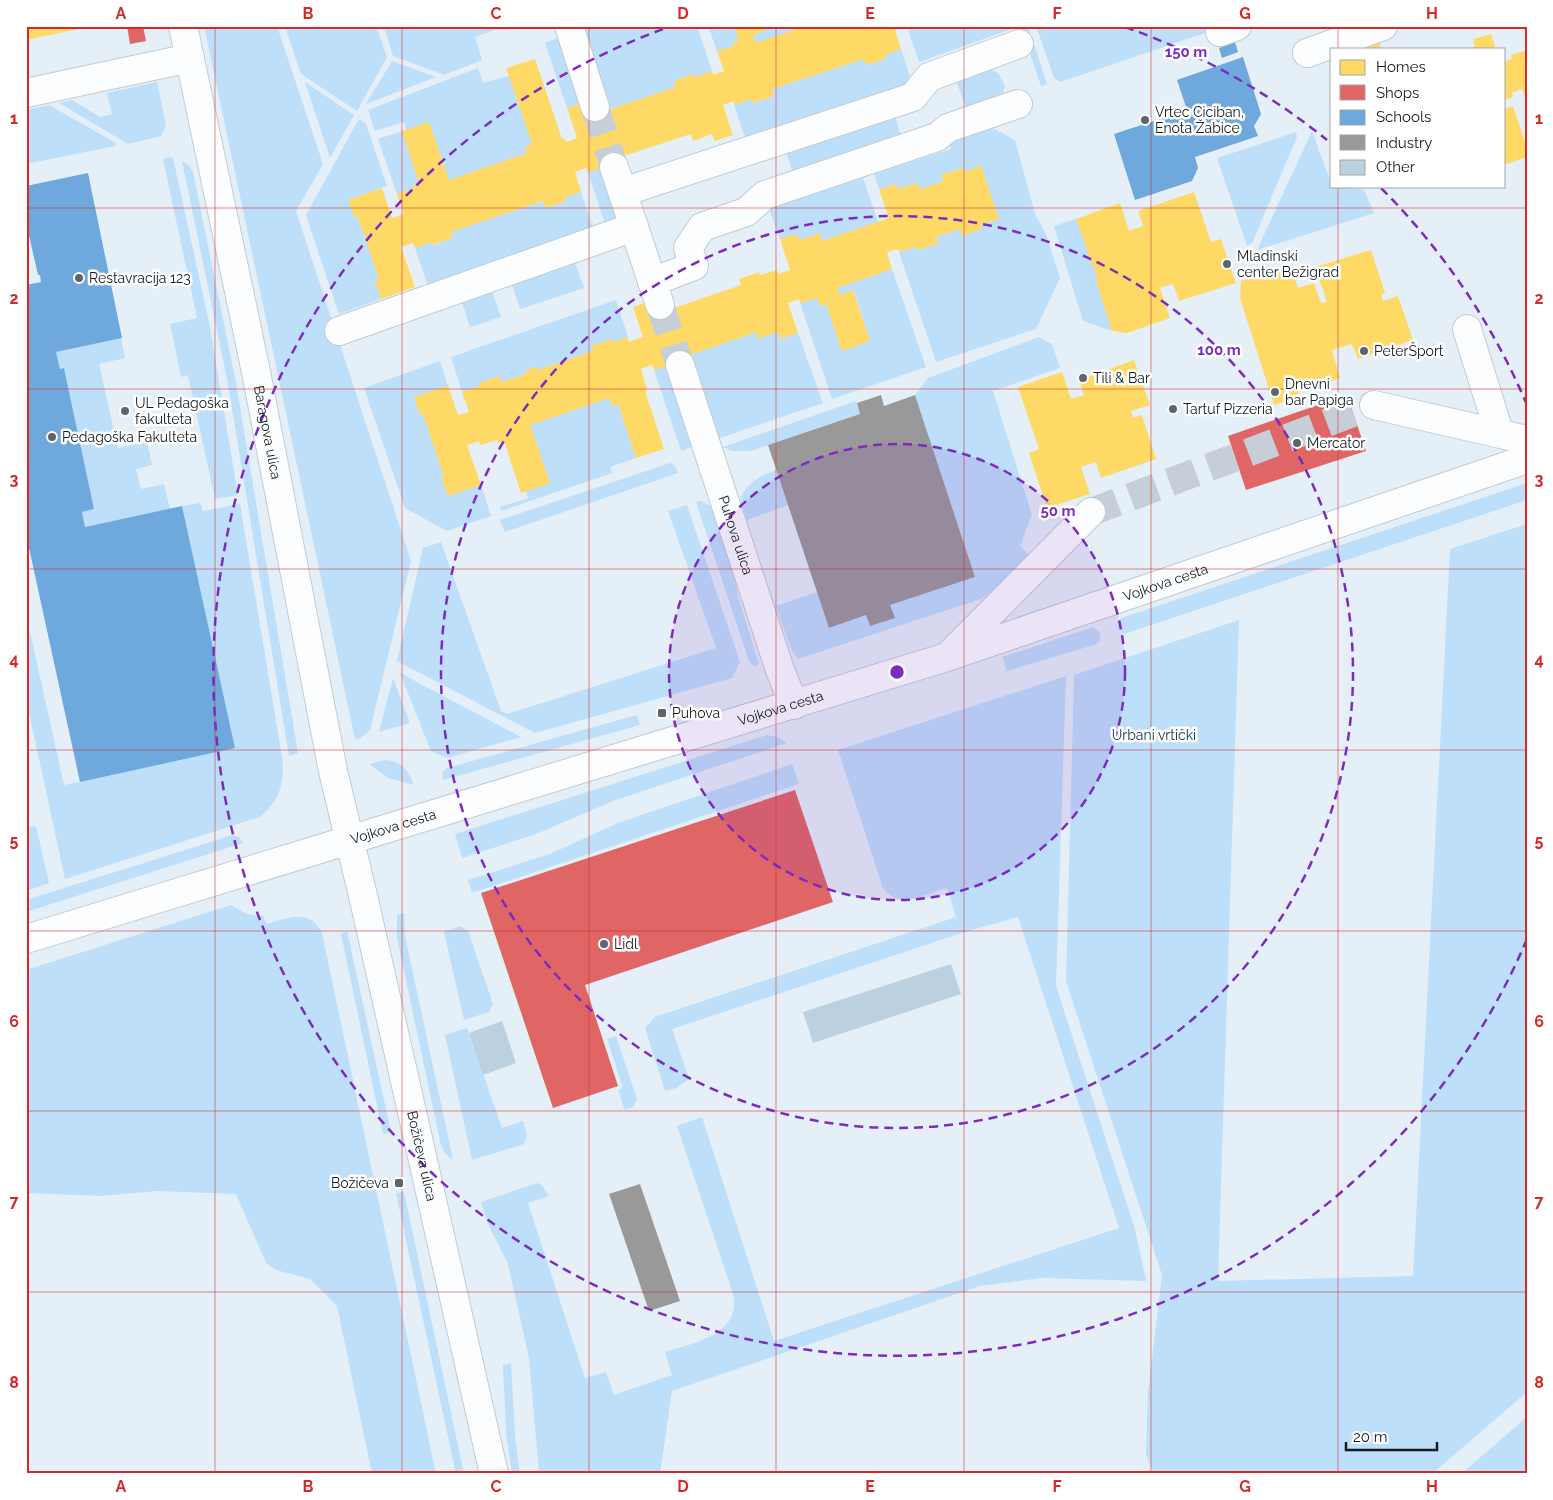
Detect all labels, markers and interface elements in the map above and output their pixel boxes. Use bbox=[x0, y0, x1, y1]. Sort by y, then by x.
text: A bbox=[116, 4, 127, 23]
text: B bbox=[303, 4, 314, 23]
text: C bbox=[491, 4, 502, 23]
text: D bbox=[677, 4, 689, 23]
text: E bbox=[865, 4, 875, 23]
text: F bbox=[1052, 4, 1062, 23]
text: G bbox=[1239, 4, 1251, 23]
text: H bbox=[1426, 4, 1438, 23]
text: 150 m bbox=[1165, 43, 1207, 61]
legend bbox=[1330, 48, 1506, 188]
text: Homes bbox=[1376, 58, 1426, 76]
text: Shops bbox=[1376, 84, 1419, 102]
place label: Vrtec Ciciban, Enota Žabice bbox=[1155, 104, 1244, 136]
text: Schools bbox=[1376, 108, 1431, 126]
text: 1 bbox=[10, 109, 18, 128]
text: 1 bbox=[1535, 109, 1543, 128]
marker: Vrtec Ciciban, Enota Žabice bbox=[1139, 114, 1151, 126]
text: Industry bbox=[1376, 134, 1432, 152]
text: Other bbox=[1376, 158, 1416, 176]
place label: Mladinski center Bežigrad bbox=[1237, 248, 1339, 280]
marker: Mladinski center Bežigrad bbox=[1221, 258, 1233, 270]
place label: Restavracija 123 bbox=[89, 270, 191, 286]
marker: Restavracija 123 bbox=[73, 272, 85, 284]
text: 2 bbox=[9, 289, 19, 308]
text: 2 bbox=[1534, 289, 1544, 308]
text: 100 m bbox=[1197, 341, 1241, 359]
place label: PeterŠport bbox=[1374, 341, 1444, 359]
marker: PeterŠport bbox=[1358, 345, 1370, 357]
place label: Tili & Bar bbox=[1093, 370, 1150, 386]
marker: Tili & Bar bbox=[1077, 372, 1089, 384]
place label: Dnevni bar Papiga bbox=[1285, 376, 1354, 408]
street label: Baragova ulica bbox=[251, 384, 284, 481]
marker: Dnevni bar Papiga bbox=[1269, 386, 1281, 398]
place label: UL Pedagoška fakulteta bbox=[135, 395, 229, 427]
place label: Tartuf Pizzeria bbox=[1183, 401, 1273, 417]
marker: Tartuf Pizzeria bbox=[1167, 403, 1179, 415]
marker: UL Pedagoška fakulteta bbox=[119, 405, 131, 417]
place label: Pedagoška Fakulteta bbox=[62, 429, 197, 445]
marker: Pedagoška Fakulteta bbox=[46, 431, 58, 443]
place label: Mercator bbox=[1307, 435, 1365, 451]
marker: Mercator bbox=[1291, 437, 1303, 449]
text: 3 bbox=[10, 470, 19, 489]
text: 3 bbox=[1535, 470, 1544, 489]
street label: Puhova ulica bbox=[715, 493, 756, 577]
text: 50 m bbox=[1040, 502, 1076, 520]
street label: Vojkova cesta bbox=[1121, 561, 1210, 604]
text: 4 bbox=[9, 650, 19, 669]
text: 4 bbox=[1534, 650, 1544, 669]
centre of rings bbox=[888, 663, 906, 681]
street label: Vojkova cesta bbox=[736, 687, 825, 729]
place label: Puhova bbox=[672, 705, 720, 721]
marker: Puhova bbox=[656, 707, 668, 719]
park label: Urbani vrtički bbox=[1112, 727, 1196, 743]
street label: Vojkova cesta bbox=[348, 806, 438, 847]
text: 5 bbox=[10, 831, 19, 850]
text: 5 bbox=[1535, 831, 1544, 850]
place label: Lidl bbox=[614, 936, 638, 952]
marker: Lidl bbox=[598, 938, 610, 950]
text: 6 bbox=[9, 1012, 19, 1031]
text: 6 bbox=[1534, 1012, 1544, 1031]
street label: Božičeva ulica bbox=[404, 1109, 440, 1203]
place label: Božičeva bbox=[331, 1175, 389, 1191]
marker: Božičeva bbox=[393, 1177, 405, 1189]
text: 7 bbox=[10, 1192, 19, 1211]
text: 7 bbox=[1535, 1192, 1544, 1211]
text: 8 bbox=[9, 1373, 19, 1392]
text: 8 bbox=[1534, 1373, 1544, 1392]
scale bar bbox=[1346, 1420, 1437, 1452]
text: 20 m bbox=[1353, 1428, 1388, 1446]
text: A bbox=[116, 1477, 127, 1496]
text: B bbox=[303, 1477, 314, 1496]
text: C bbox=[491, 1477, 502, 1496]
text: D bbox=[677, 1477, 689, 1496]
text: E bbox=[865, 1477, 875, 1496]
text: F bbox=[1052, 1477, 1062, 1496]
text: G bbox=[1239, 1477, 1251, 1496]
text: H bbox=[1426, 1477, 1438, 1496]

